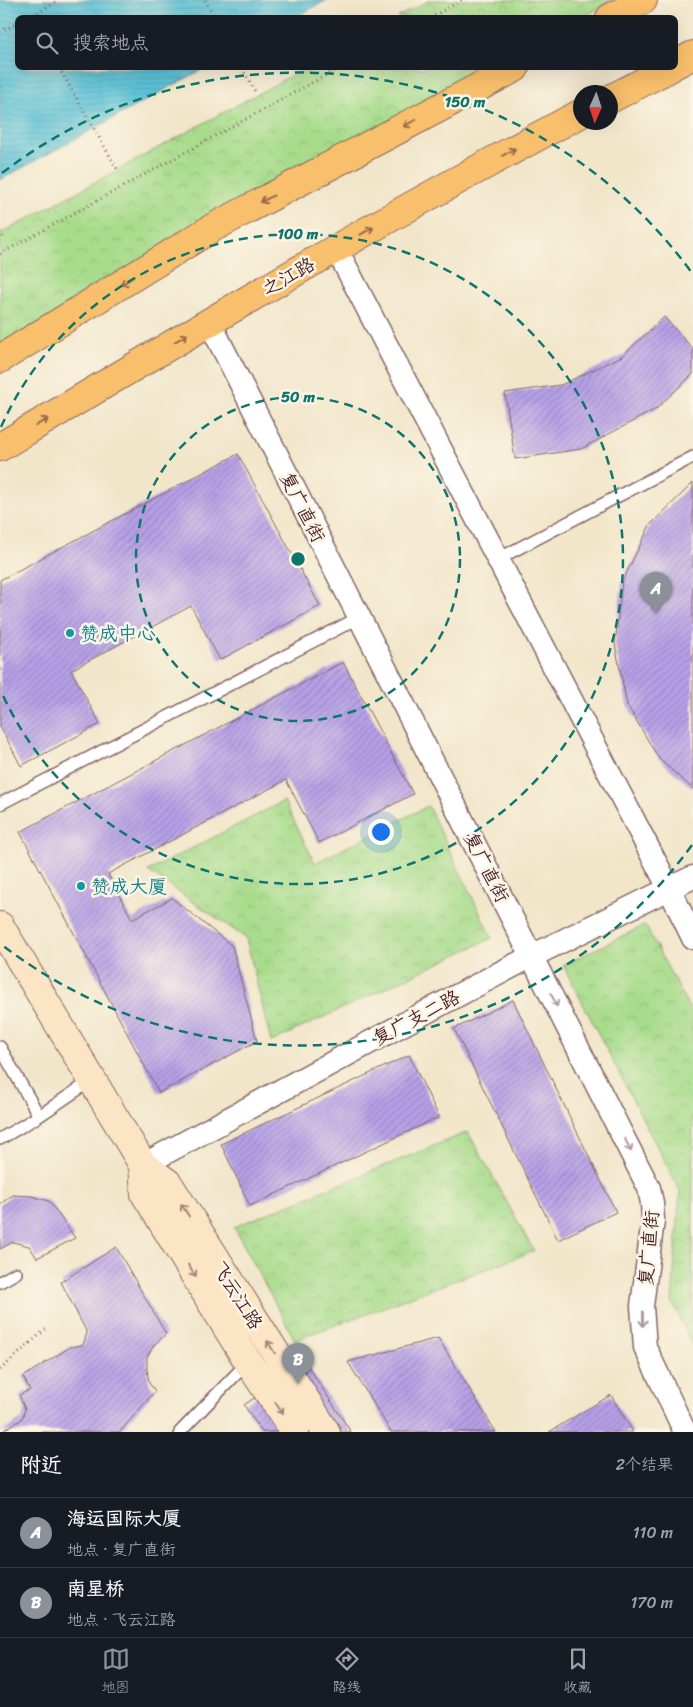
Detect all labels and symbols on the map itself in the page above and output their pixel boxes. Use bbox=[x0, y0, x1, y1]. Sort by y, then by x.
north arrow bbox=[573, 85, 618, 130]
text: 150 m bbox=[445, 89, 486, 115]
one-way arrow bbox=[403, 118, 418, 128]
one-way arrow bbox=[502, 147, 517, 157]
one-way arrow bbox=[260, 195, 275, 204]
text: 100 m bbox=[278, 221, 319, 247]
one-way arrow bbox=[360, 226, 375, 236]
street label: 之江路 bbox=[255, 248, 321, 305]
one-way arrow bbox=[120, 276, 134, 286]
one-way arrow bbox=[173, 332, 187, 342]
text: 50 m bbox=[281, 384, 316, 410]
one-way arrow bbox=[34, 416, 48, 426]
street label: 复广直街 bbox=[271, 466, 335, 549]
centre of rings bbox=[289, 550, 307, 568]
pin: A bbox=[640, 572, 672, 613]
place label: 赞成中心 bbox=[80, 617, 156, 650]
marker: 赞成中心 bbox=[64, 627, 76, 639]
your location bbox=[368, 819, 394, 845]
street label: 复广直街 bbox=[455, 826, 519, 909]
place label: 赞成大厦 bbox=[91, 870, 167, 903]
marker: 赞成大厦 bbox=[75, 880, 87, 892]
street label: 复广支二路 bbox=[367, 981, 466, 1054]
one-way arrow bbox=[550, 992, 560, 1007]
one-way arrow bbox=[624, 1137, 633, 1152]
one-way arrow bbox=[179, 1203, 189, 1217]
street label: 复广直街 bbox=[629, 1209, 668, 1287]
street label: 飞云江路 bbox=[203, 1254, 272, 1336]
one-way arrow bbox=[187, 1263, 197, 1277]
one-way arrow bbox=[638, 1311, 647, 1327]
one-way arrow bbox=[266, 1341, 276, 1355]
pin: B bbox=[282, 1343, 314, 1384]
one-way arrow bbox=[274, 1401, 284, 1415]

